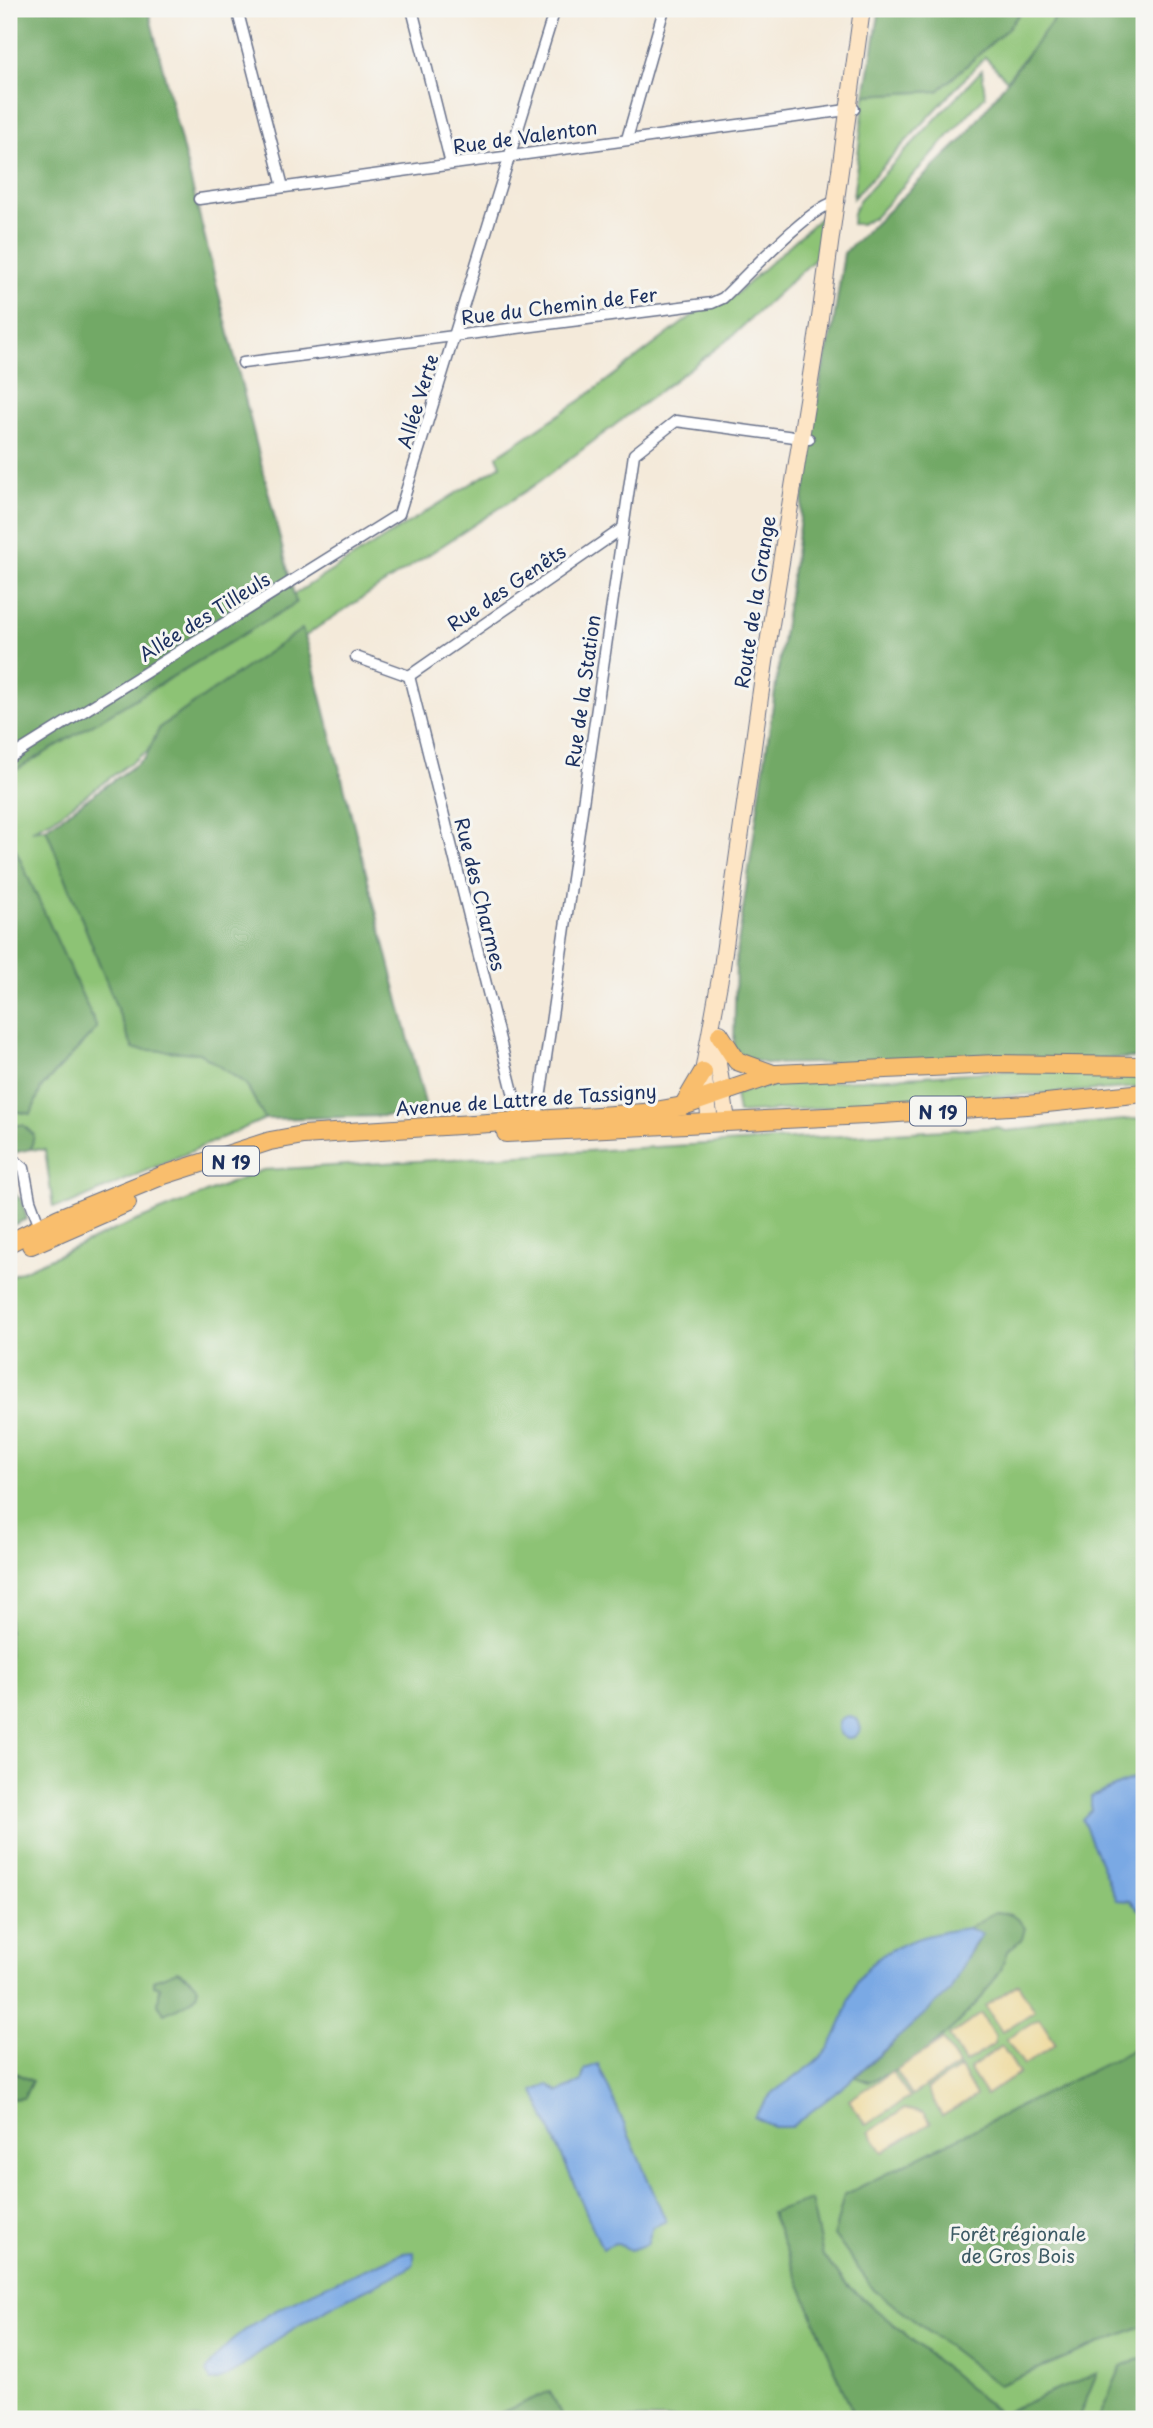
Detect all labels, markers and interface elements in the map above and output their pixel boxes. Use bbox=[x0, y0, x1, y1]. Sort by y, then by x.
street label: Rue de Valenton bbox=[451, 112, 599, 160]
street label: Rue du Chemin de Fer bbox=[459, 279, 659, 331]
street label: Allée Verte bbox=[389, 350, 445, 452]
street label: Route de la Grange bbox=[727, 514, 781, 690]
street label: Rue des Genêts bbox=[441, 537, 571, 637]
street label: Allée des Tilleuls bbox=[133, 564, 275, 668]
street label: Rue de la Station bbox=[557, 613, 607, 769]
street label: Rue des Charmes bbox=[448, 814, 514, 974]
street label: Avenue de Lattre de Tassigny bbox=[395, 1076, 657, 1122]
road number: N 19 bbox=[910, 1096, 966, 1126]
road number: N 19 bbox=[203, 1146, 259, 1176]
park label: Forêt régionale de Gros Bois bbox=[950, 2219, 1086, 2269]

